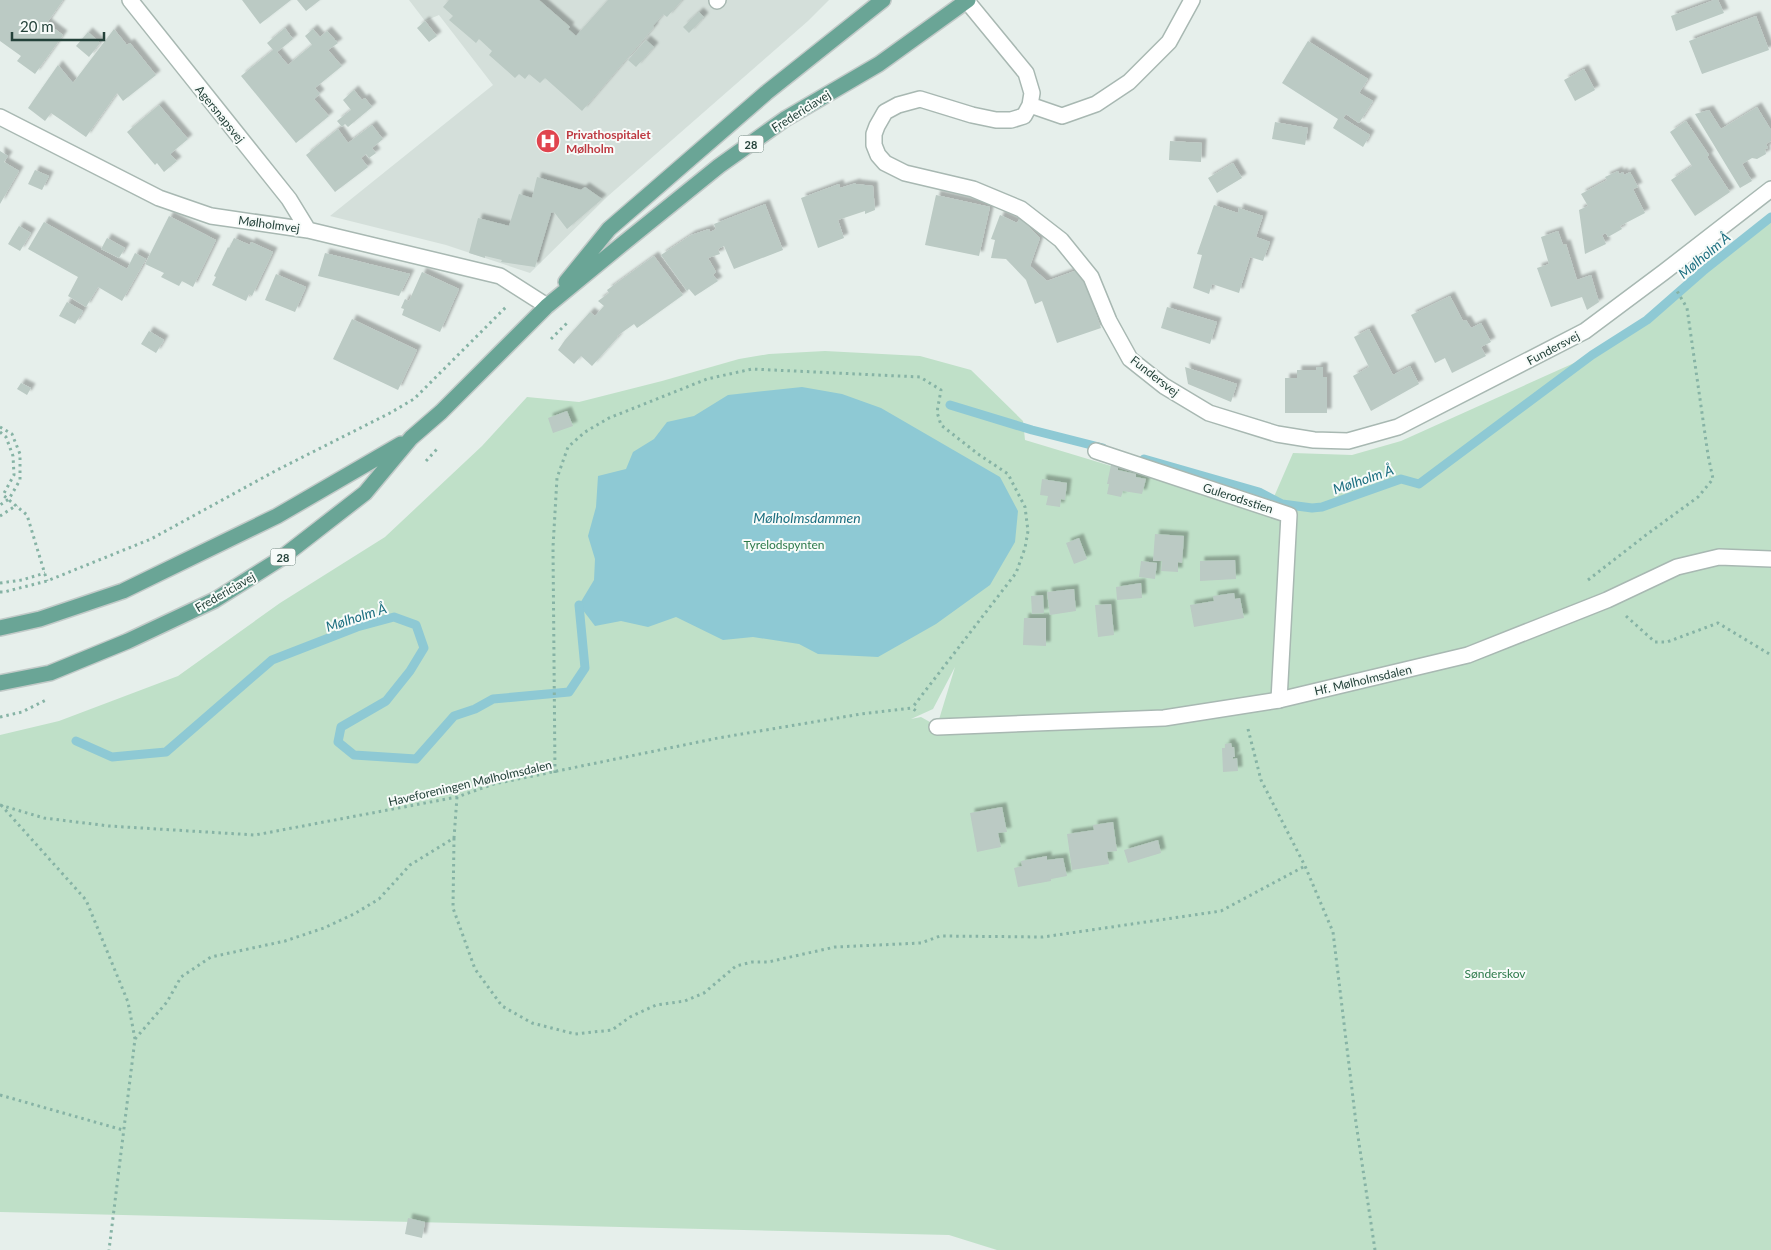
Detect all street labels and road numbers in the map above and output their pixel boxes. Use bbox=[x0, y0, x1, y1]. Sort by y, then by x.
street label: Agersnapsvej bbox=[192, 82, 248, 146]
street label: Fredericiavej bbox=[769, 87, 833, 135]
road number: 28 bbox=[738, 136, 764, 152]
street label: Mølholmvej bbox=[237, 212, 301, 236]
street label: Fundersvej bbox=[1524, 328, 1582, 368]
street label: Fundersvej bbox=[1128, 352, 1182, 400]
street label: Gulerodsstien bbox=[1201, 480, 1275, 516]
road number: 28 bbox=[270, 548, 296, 566]
street label: Fredericiavej bbox=[192, 569, 258, 615]
street label: Hf. Mølholmsdalen bbox=[1313, 662, 1413, 698]
street label: Haveforeningen Mølholmsdalen bbox=[387, 757, 553, 809]

